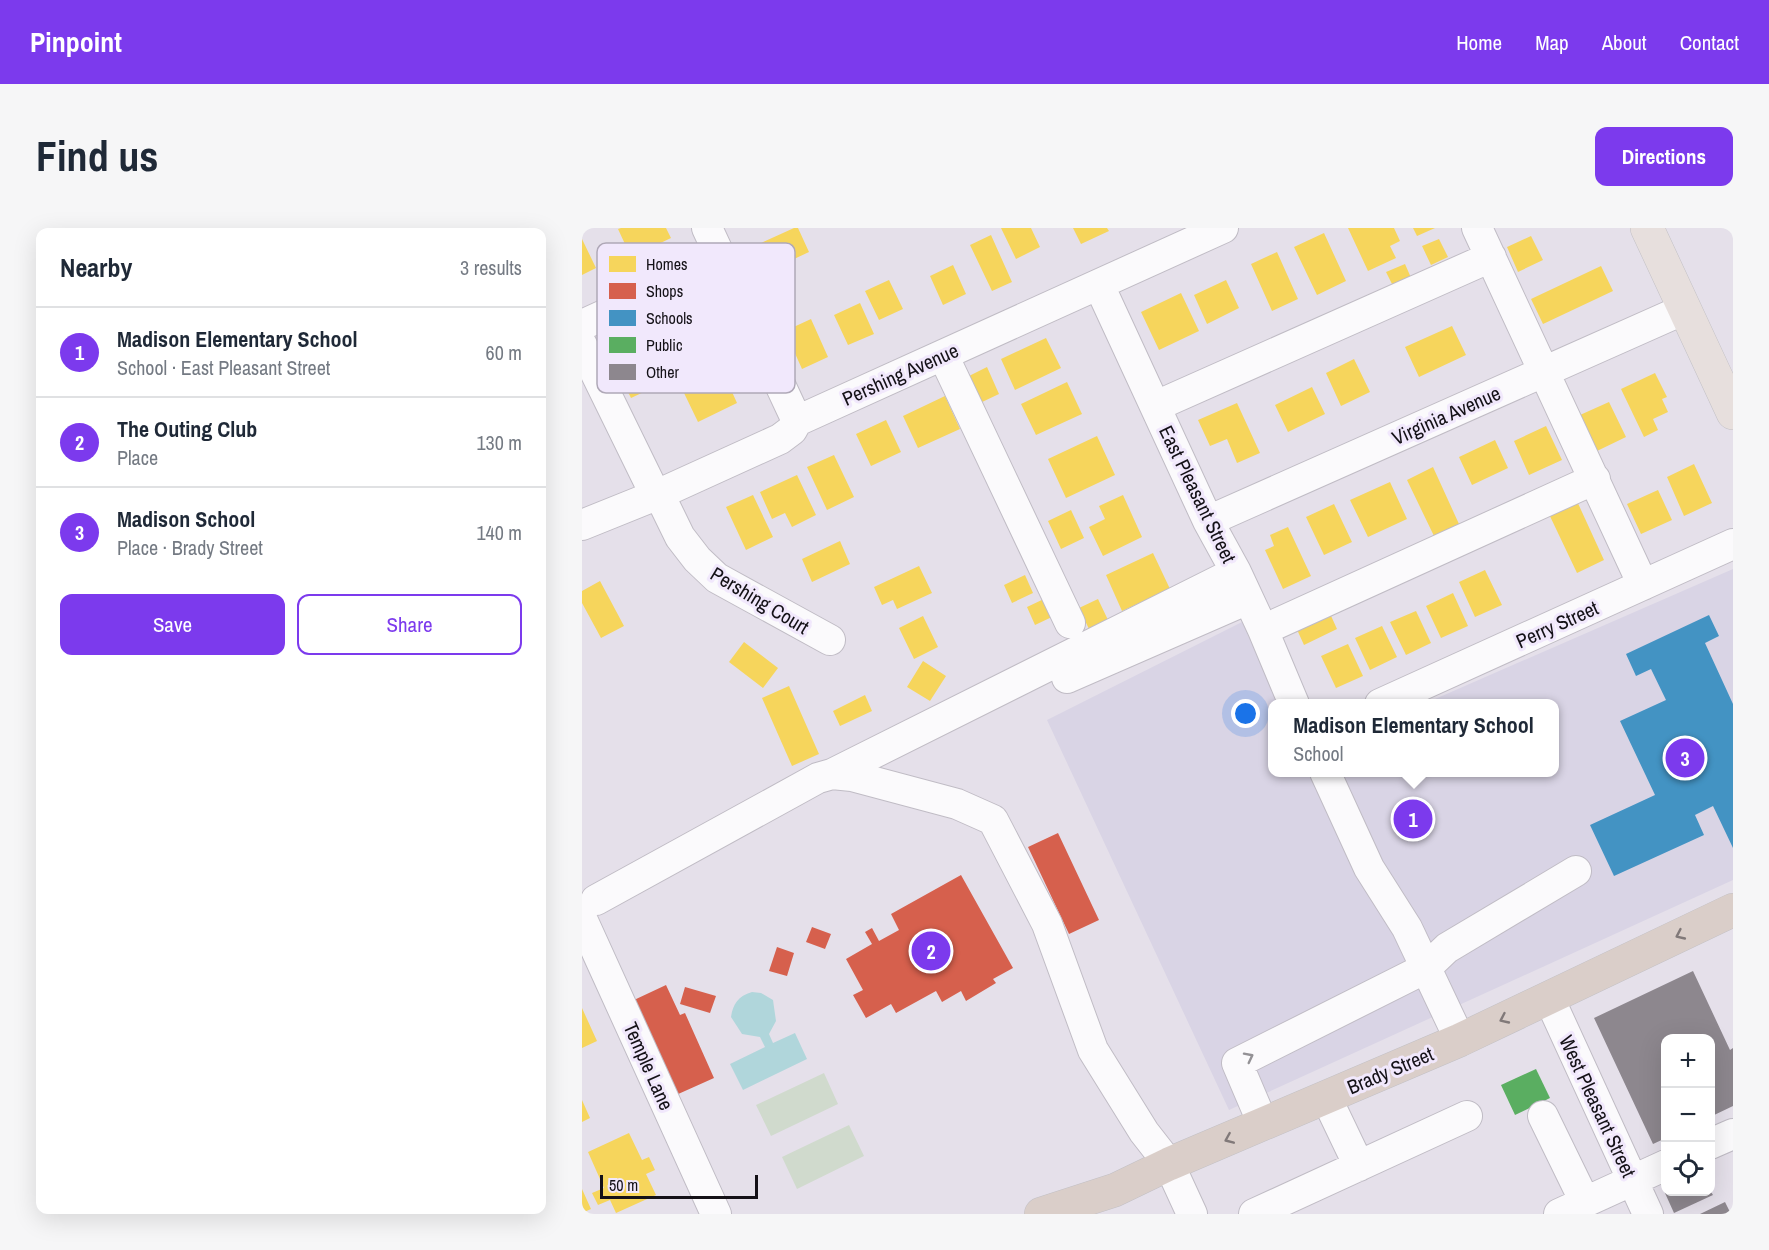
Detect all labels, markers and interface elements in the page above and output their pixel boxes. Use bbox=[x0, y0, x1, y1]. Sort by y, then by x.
text: Pinpoint bbox=[30, 23, 122, 61]
text: Home bbox=[1456, 28, 1502, 57]
text: Map bbox=[1535, 28, 1569, 57]
text: About bbox=[1602, 28, 1647, 57]
text: Contact bbox=[1680, 28, 1739, 57]
button: Directions bbox=[1595, 127, 1733, 186]
text: Find us bbox=[36, 128, 158, 184]
legend bbox=[597, 243, 795, 393]
text: Nearby bbox=[60, 250, 132, 285]
text: Homes bbox=[646, 253, 688, 275]
text: 3 results bbox=[460, 254, 522, 281]
text: Shops bbox=[646, 280, 683, 302]
text: Schools bbox=[646, 307, 693, 329]
text: Madison Elementary School bbox=[117, 324, 358, 354]
text: Public bbox=[646, 334, 683, 356]
street label: Pershing Avenue bbox=[838, 336, 962, 412]
text: 1 bbox=[75, 339, 84, 366]
text: 60 m bbox=[486, 339, 522, 366]
text: School · East Pleasant Street bbox=[117, 354, 330, 381]
text: Other bbox=[646, 361, 679, 383]
street label: Virginia Avenue bbox=[1387, 379, 1505, 451]
text: The Outing Club bbox=[117, 414, 257, 444]
street label: East Pleasant Street bbox=[1153, 421, 1243, 568]
text: 2 bbox=[75, 429, 84, 456]
text: 130 m bbox=[476, 429, 522, 456]
text: Place bbox=[117, 444, 158, 471]
text: Madison School bbox=[117, 504, 255, 534]
text: 3 bbox=[75, 519, 84, 546]
text: 140 m bbox=[476, 519, 522, 546]
text: Place · Brady Street bbox=[117, 534, 263, 561]
street label: Pershing Court bbox=[706, 560, 815, 640]
button: Save bbox=[60, 594, 285, 655]
button: Share bbox=[297, 594, 522, 655]
street label: Perry Street bbox=[1512, 594, 1603, 654]
your location bbox=[1231, 699, 1260, 728]
popup bbox=[1268, 699, 1559, 777]
text: Madison Elementary School bbox=[1293, 710, 1534, 740]
pin: 3 bbox=[1666, 736, 1704, 780]
text: School bbox=[1293, 740, 1343, 767]
pin: 1 bbox=[1394, 796, 1432, 842]
pin: 2 bbox=[912, 928, 950, 974]
one-way arrow bbox=[1676, 928, 1687, 940]
one-way arrow bbox=[1499, 1011, 1510, 1023]
street label: Temple Lane bbox=[618, 1018, 680, 1114]
street label: West Pleasant Street bbox=[1553, 1031, 1643, 1182]
map controls bbox=[1661, 1034, 1715, 1196]
button: + bbox=[1661, 1034, 1715, 1088]
street label: Brady Street bbox=[1343, 1040, 1438, 1100]
one-way arrow bbox=[1242, 1053, 1253, 1064]
button: − bbox=[1661, 1088, 1715, 1142]
one-way arrow bbox=[1224, 1132, 1235, 1144]
button: locate bbox=[1661, 1142, 1715, 1196]
scale bar bbox=[600, 1172, 758, 1200]
text: 50 m bbox=[609, 1174, 638, 1196]

